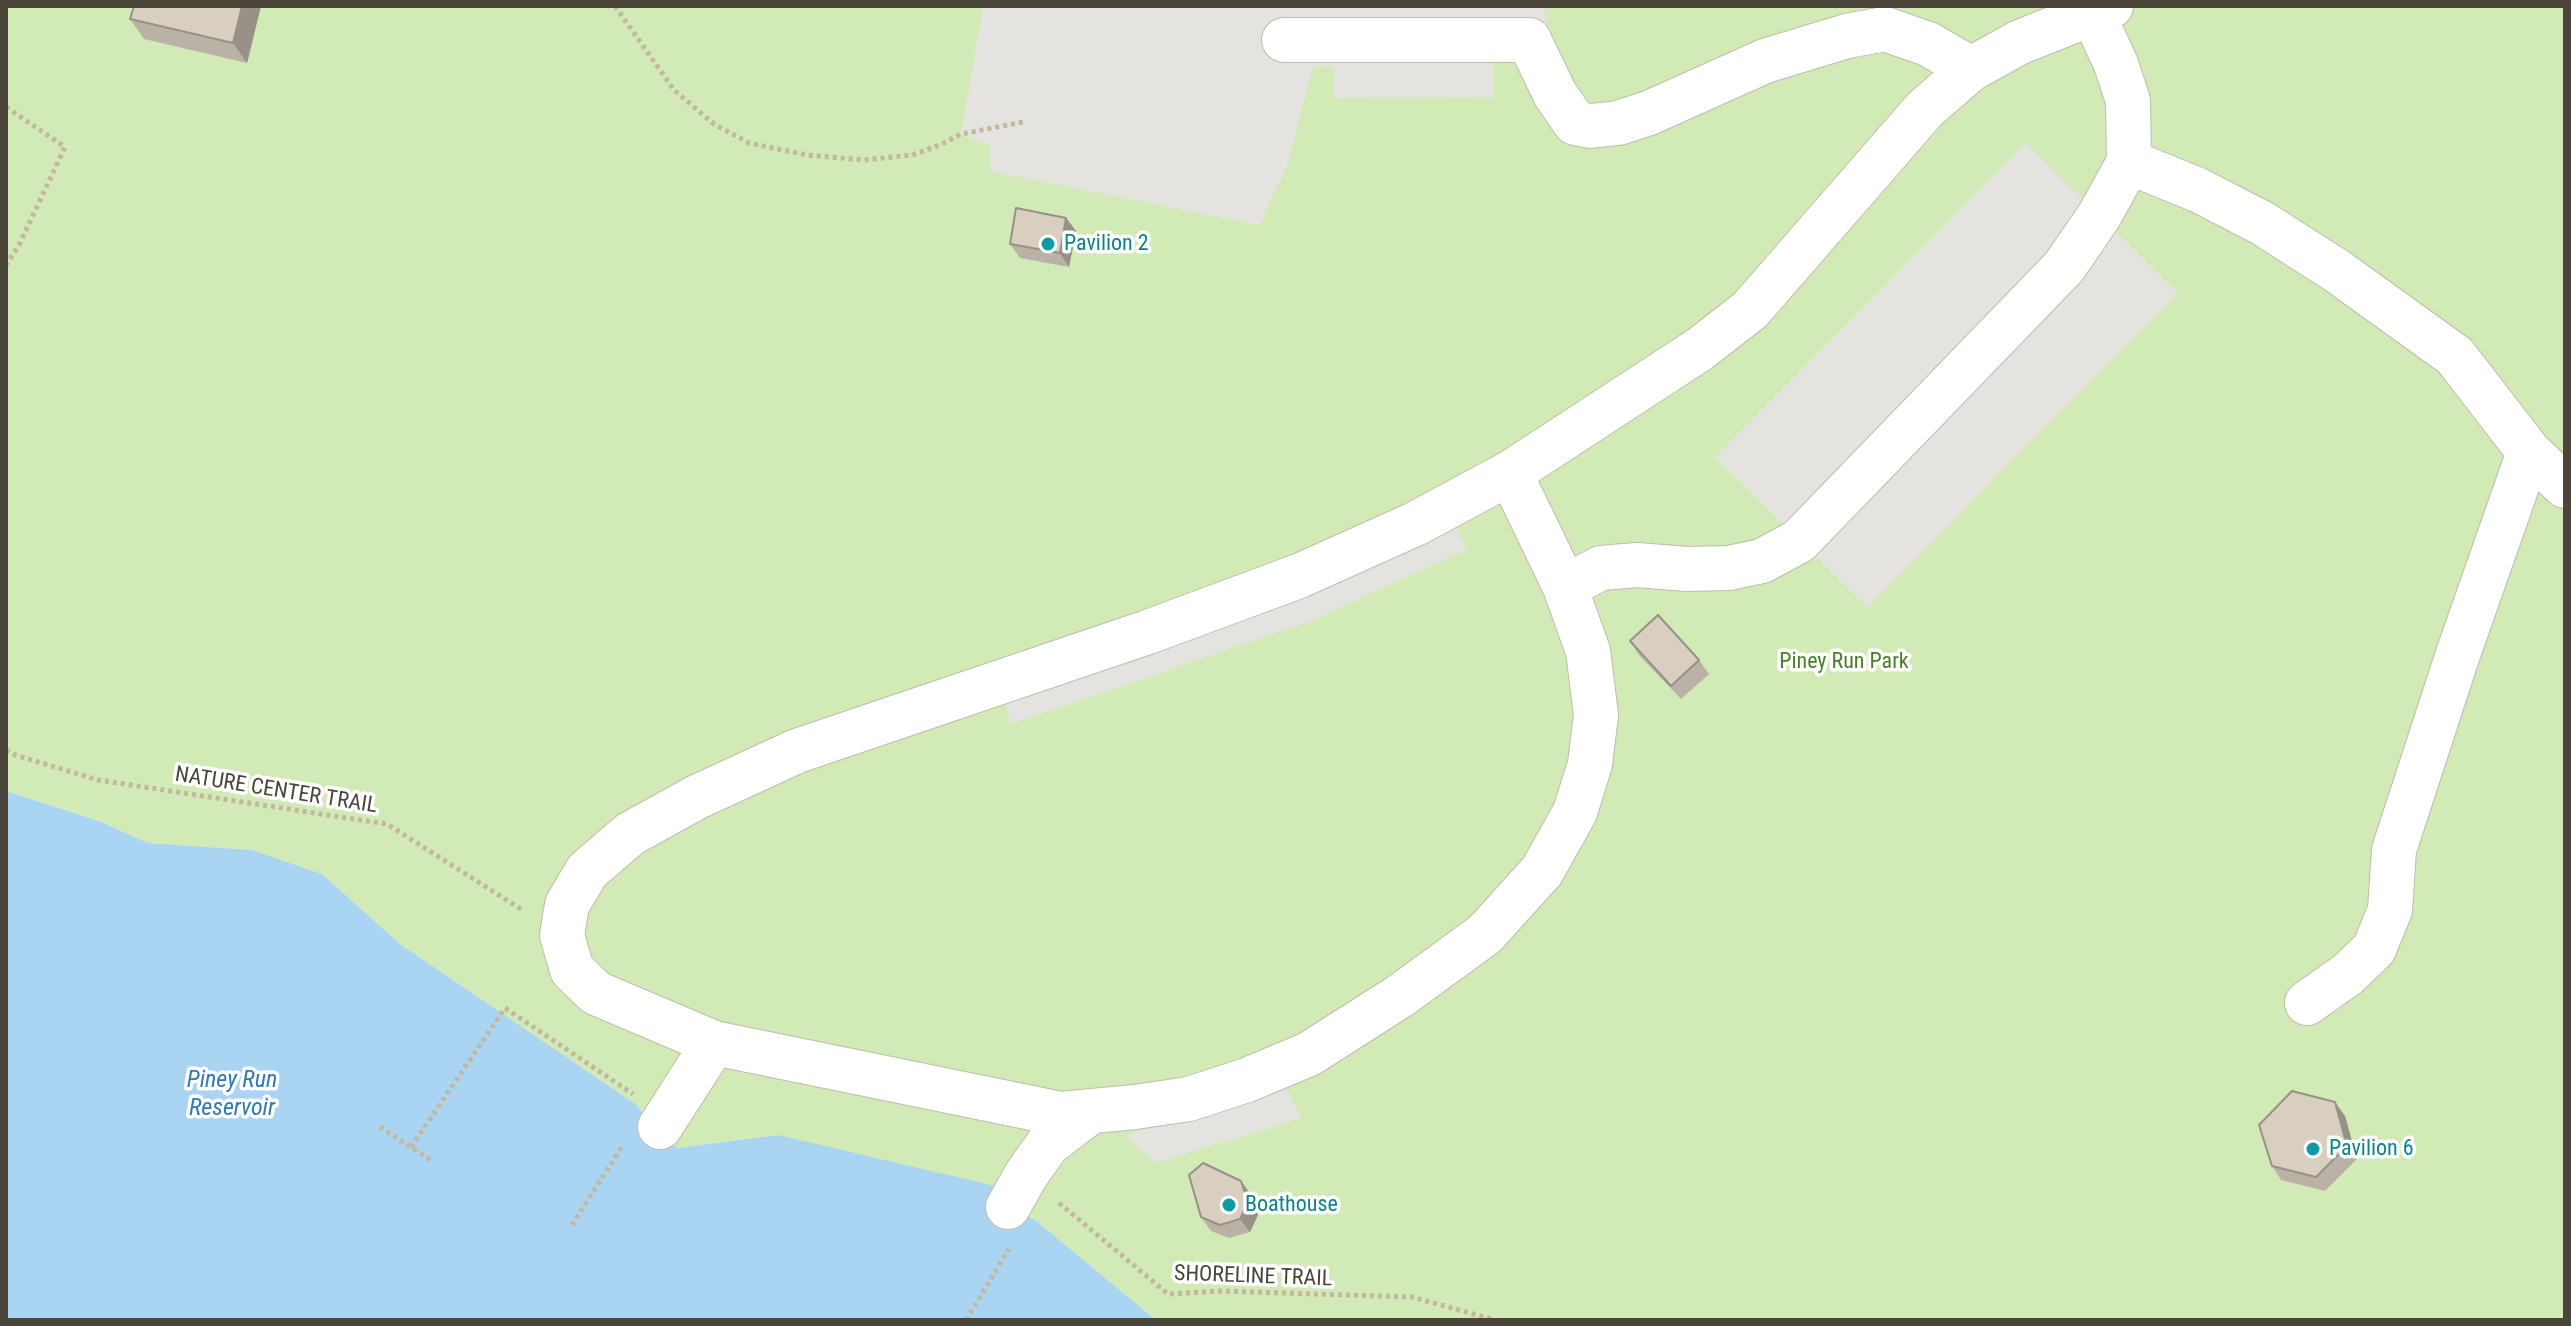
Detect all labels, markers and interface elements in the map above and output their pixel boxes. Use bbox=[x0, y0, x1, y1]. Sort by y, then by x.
place label: Pavilion 2 bbox=[1064, 231, 1149, 257]
marker: Pavilion 2 bbox=[1039, 235, 1057, 253]
park label: Piney Run Park bbox=[1779, 649, 1909, 675]
street label: NATURE CENTER TRAIL bbox=[173, 762, 379, 820]
water label: Piney Run Reservoir bbox=[187, 1067, 277, 1123]
place label: Pavilion 6 bbox=[2329, 1136, 2414, 1162]
marker: Pavilion 6 bbox=[2304, 1140, 2322, 1158]
place label: Boathouse bbox=[1245, 1192, 1338, 1218]
marker: Boathouse bbox=[1220, 1196, 1238, 1214]
street label: SHORELINE TRAIL bbox=[1173, 1261, 1333, 1293]

